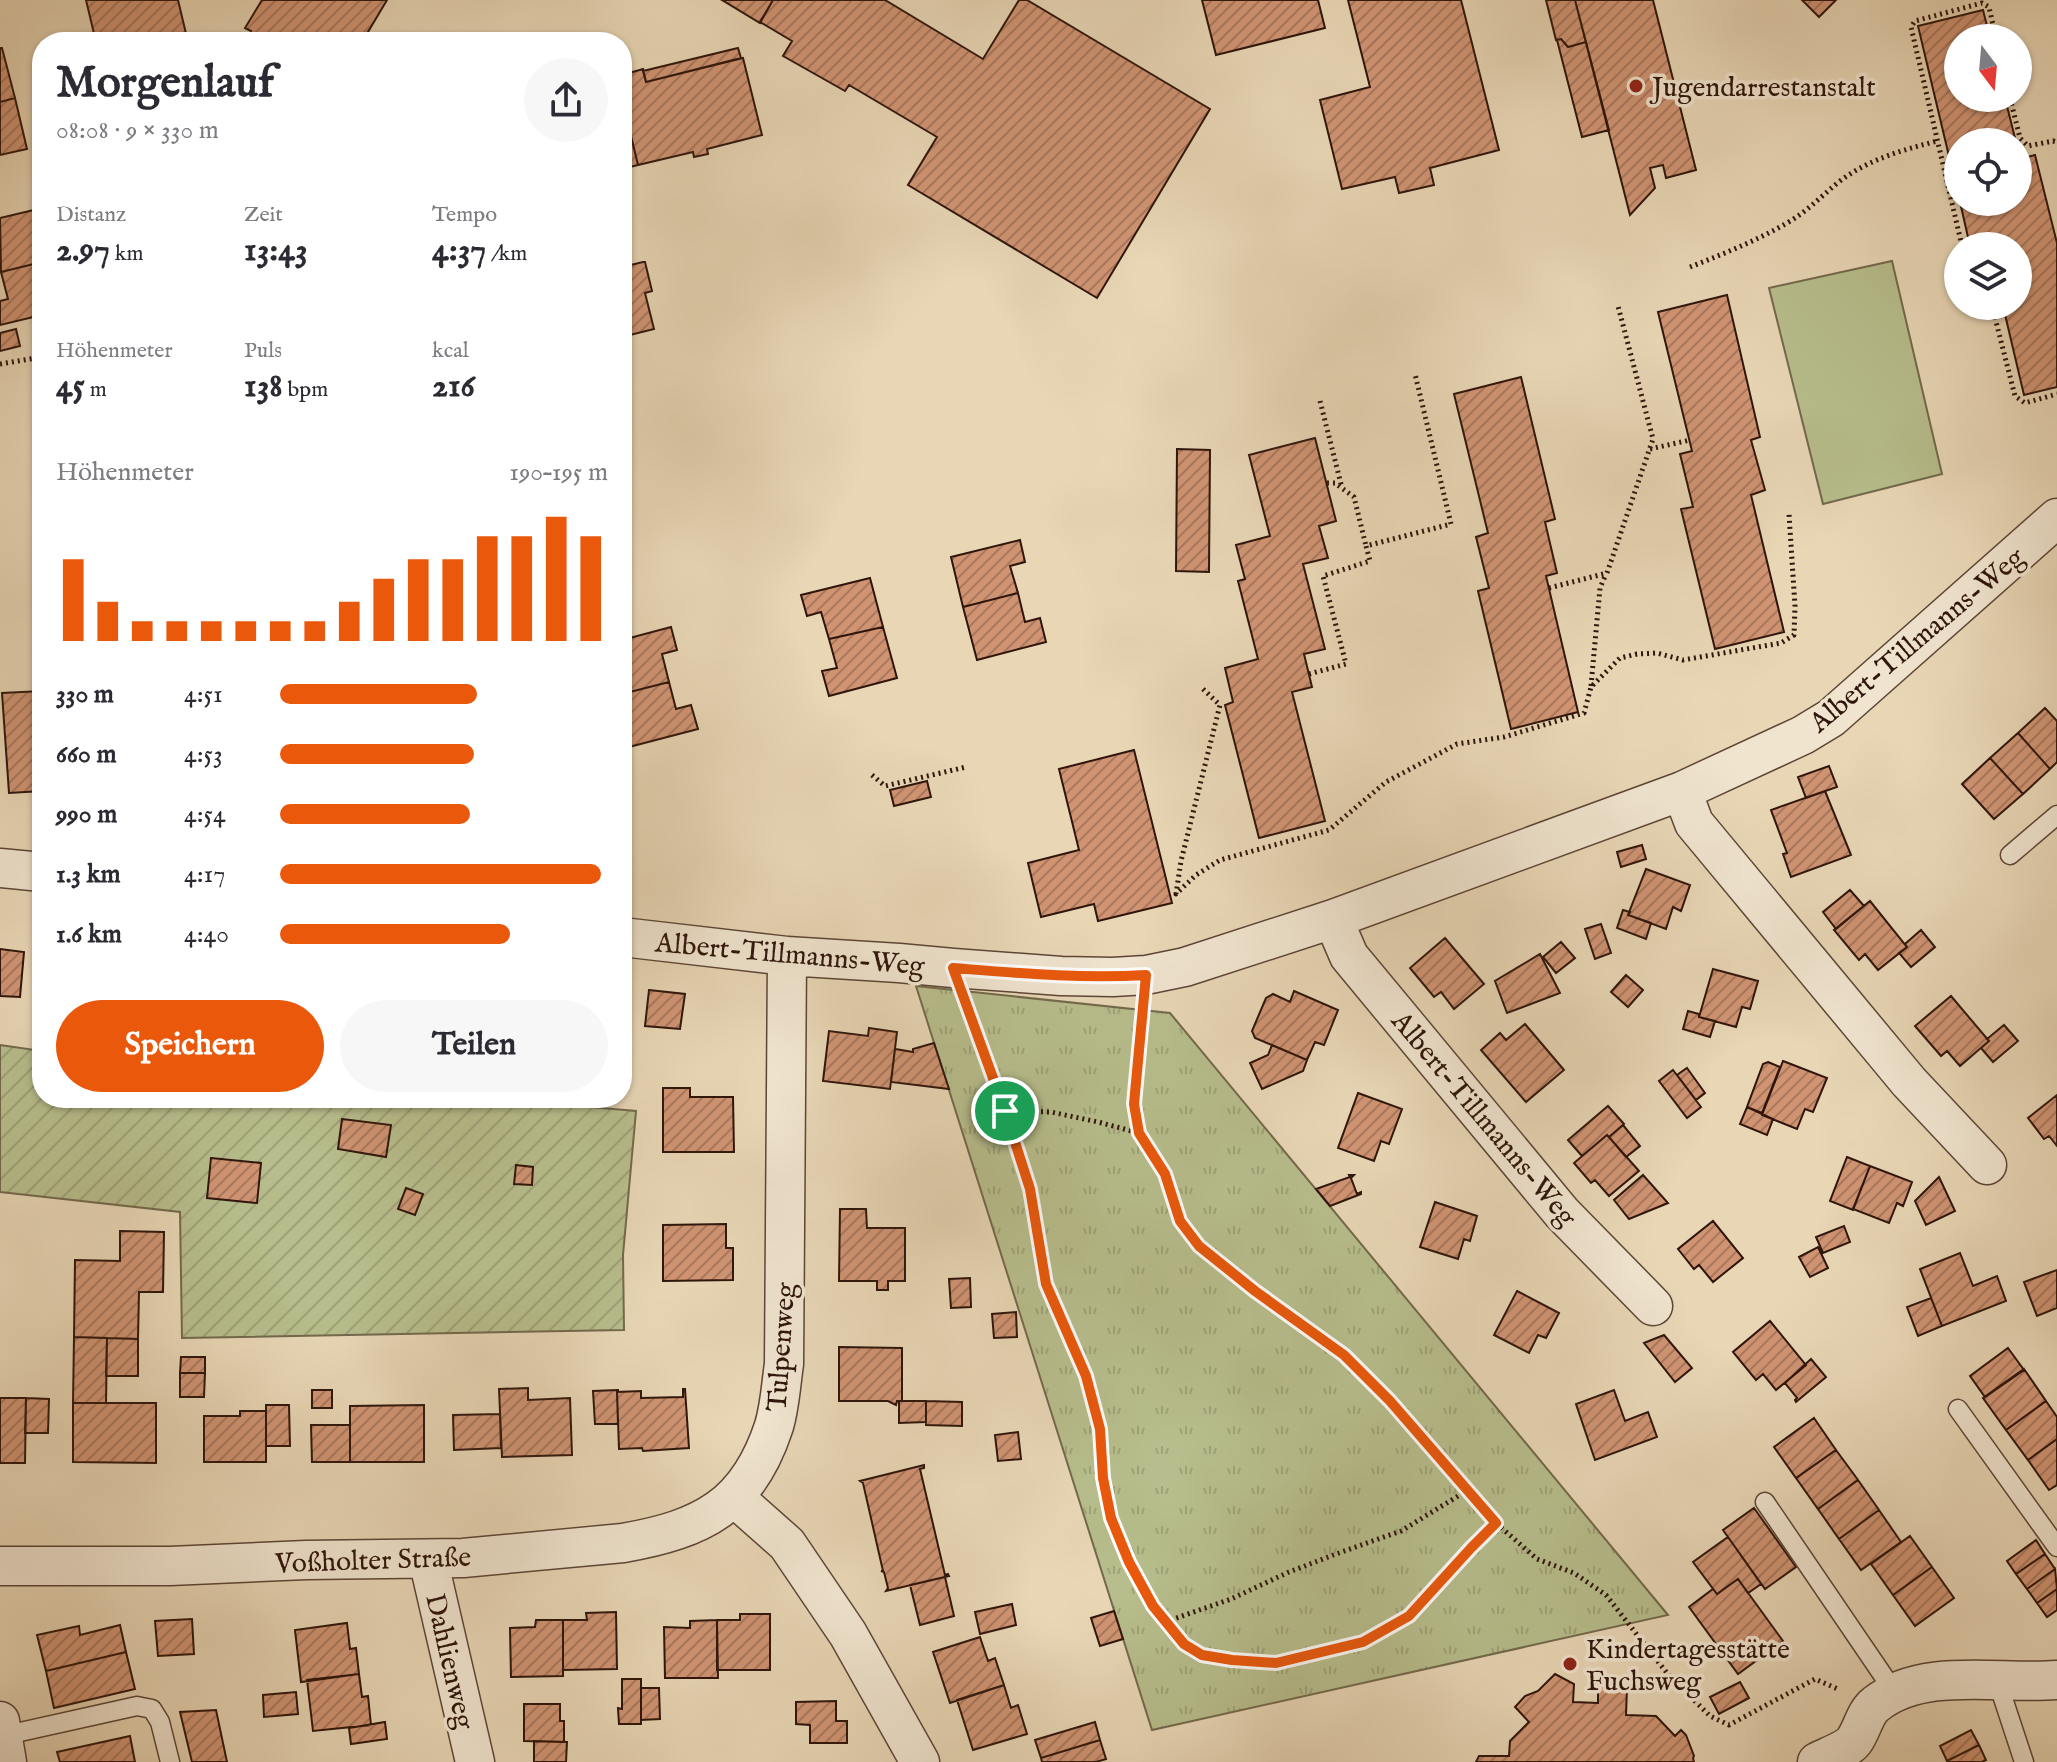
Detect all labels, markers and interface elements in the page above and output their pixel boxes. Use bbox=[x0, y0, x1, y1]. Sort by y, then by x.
north arrow bbox=[1944, 24, 2032, 112]
map controls bbox=[1944, 24, 2032, 320]
text: Morgenlauf bbox=[56, 56, 274, 112]
button: share bbox=[524, 58, 608, 142]
place label: Jugendarrestanstalt bbox=[1649, 71, 1876, 106]
marker: Jugendarrestanstalt bbox=[1627, 77, 1645, 95]
text: 08:08 · 9 × 330 m bbox=[56, 114, 219, 147]
button: locate bbox=[1944, 128, 2032, 216]
text: Distanz bbox=[56, 201, 126, 229]
text: Zeit bbox=[244, 201, 283, 229]
text: Tempo bbox=[432, 201, 497, 229]
text: 2.97 bbox=[56, 229, 110, 272]
text: 13:43 bbox=[244, 229, 308, 272]
text: 4:37 bbox=[432, 229, 486, 272]
button: layers bbox=[1944, 232, 2032, 320]
text: km bbox=[110, 240, 144, 268]
text: /km bbox=[486, 240, 527, 268]
text: Höhenmeter bbox=[56, 337, 173, 365]
text: Puls bbox=[244, 337, 282, 365]
text: kcal bbox=[432, 337, 469, 365]
text: 45 bbox=[56, 365, 85, 408]
text: 138 bbox=[244, 365, 283, 408]
text: 216 bbox=[432, 365, 475, 408]
text: m bbox=[85, 376, 107, 404]
text: bpm bbox=[283, 376, 328, 404]
text: Höhenmeter bbox=[56, 456, 194, 489]
text: 190–195 m bbox=[509, 456, 608, 489]
street label: Albert-Tillmanns-Weg bbox=[1802, 540, 2033, 742]
text: 330 m bbox=[56, 678, 114, 711]
text: 4:51 bbox=[184, 678, 223, 711]
text: 660 m bbox=[56, 738, 116, 771]
text: 4:53 bbox=[184, 738, 223, 771]
text: 990 m bbox=[56, 798, 117, 831]
text: 4:54 bbox=[184, 798, 226, 831]
text: 1.3 km bbox=[56, 858, 121, 891]
text: 4:17 bbox=[184, 858, 225, 891]
text: 1.6 km bbox=[56, 918, 122, 951]
text: 4:40 bbox=[184, 918, 229, 951]
street label: Albert-Tillmanns-Weg bbox=[653, 926, 927, 985]
button: Speichern bbox=[56, 1000, 324, 1092]
button: Teilen bbox=[340, 1000, 608, 1092]
street label: Albert-Tillmanns-Weg bbox=[1382, 1004, 1584, 1235]
pin bbox=[971, 1077, 1039, 1145]
icon: arrive bbox=[983, 1089, 1027, 1133]
street label: Tulpenweg bbox=[761, 1281, 805, 1413]
street label: Voßholter Straße bbox=[273, 1541, 472, 1582]
street label: Dahlienweg bbox=[416, 1590, 481, 1734]
place label: Kindertagesstätte Fuchsweg bbox=[1586, 1633, 1790, 1700]
marker: Kindertagesstätte Fuchsweg bbox=[1561, 1655, 1579, 1673]

